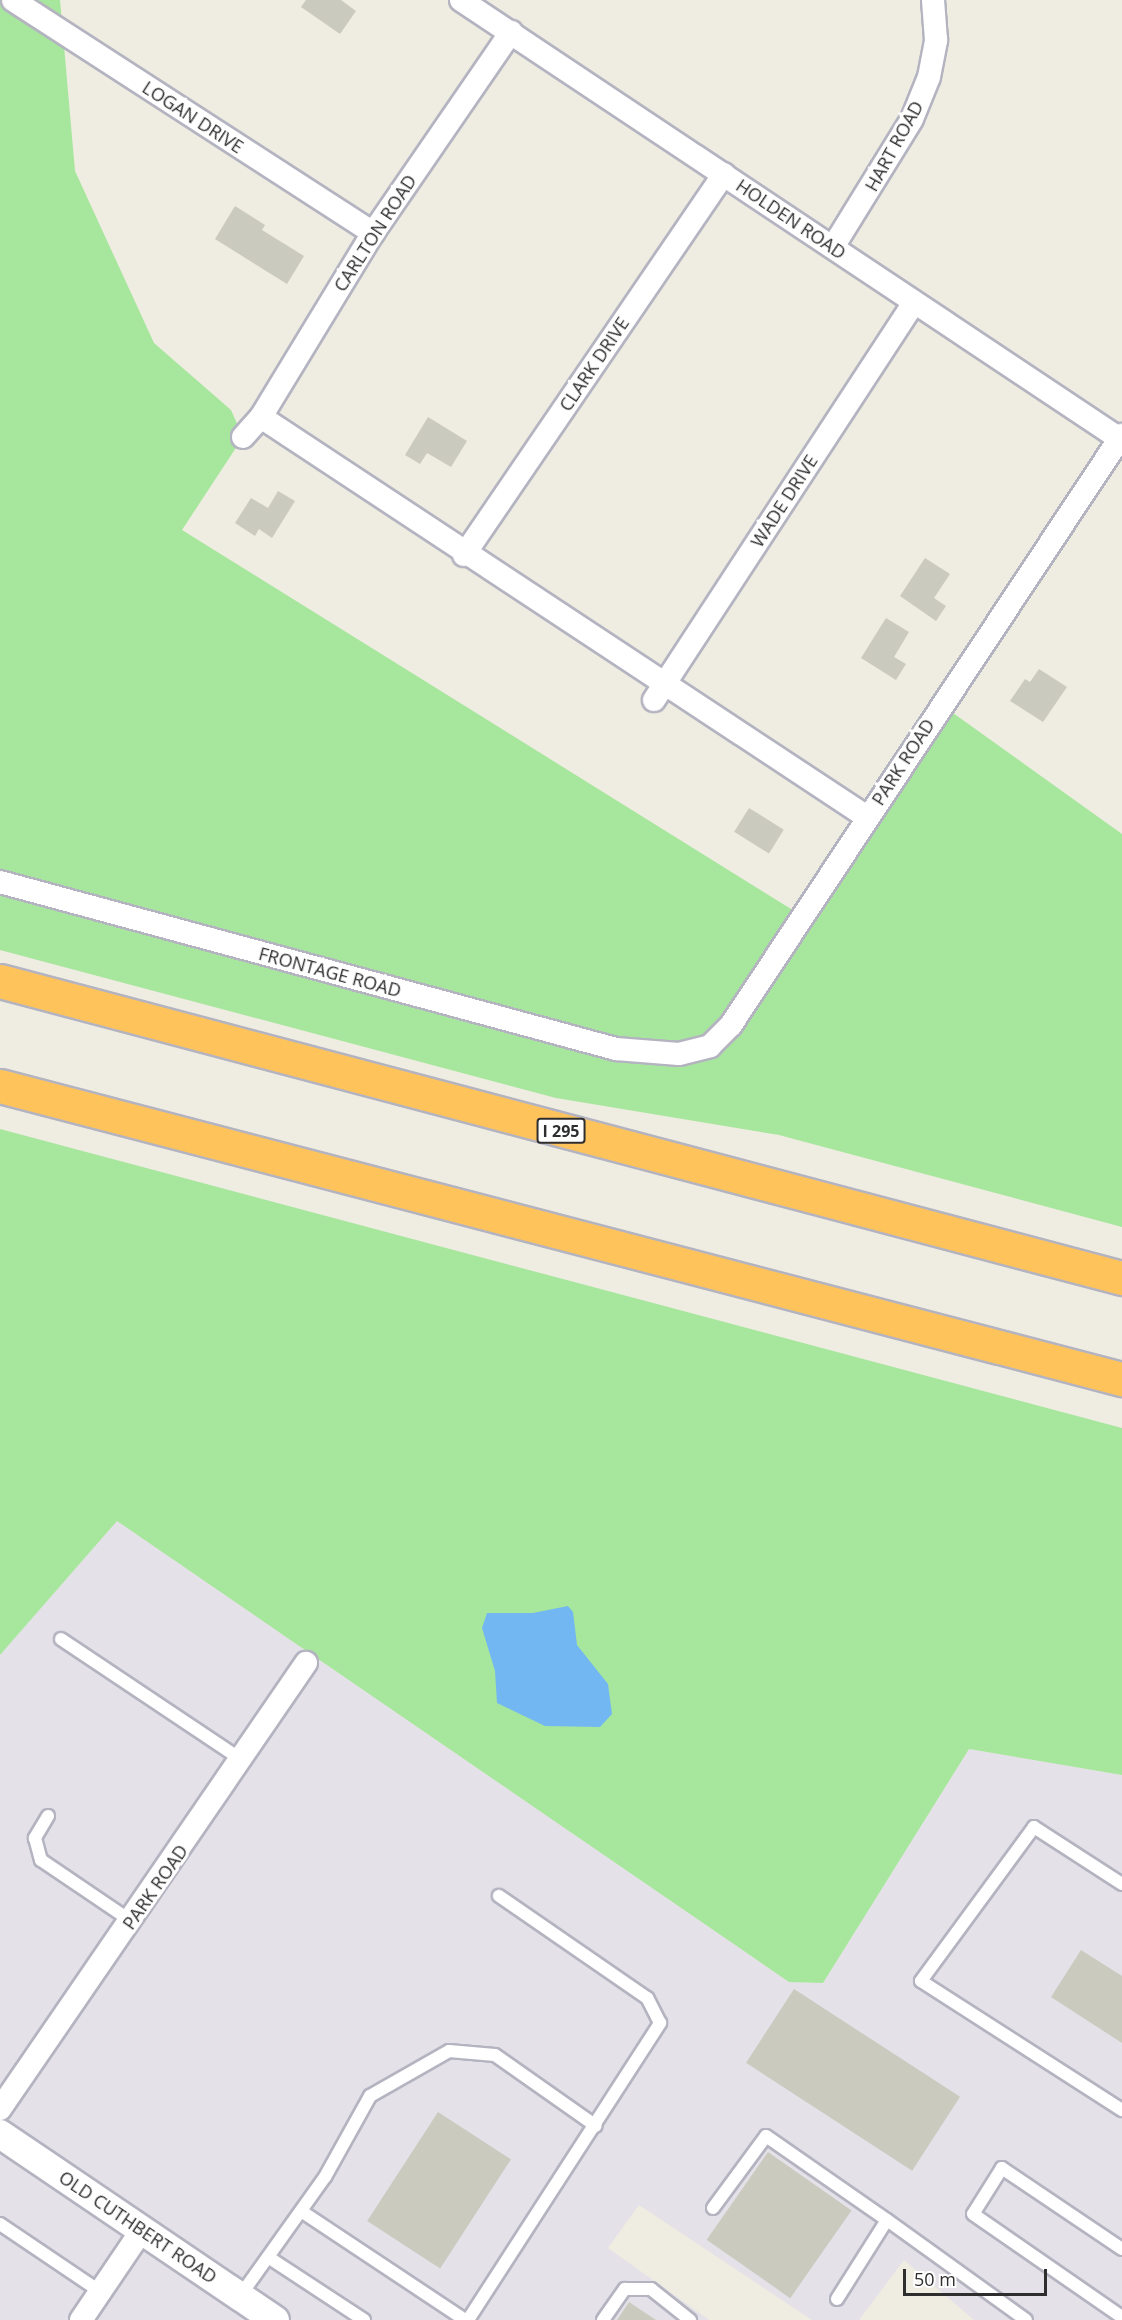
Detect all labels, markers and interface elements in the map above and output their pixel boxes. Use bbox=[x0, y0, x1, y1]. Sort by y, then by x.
street label: LOGAN DRIVE bbox=[138, 76, 248, 158]
street label: HART ROAD bbox=[860, 97, 928, 195]
street label: CARLTON ROAD bbox=[329, 171, 421, 295]
street label: HOLDEN ROAD bbox=[732, 174, 850, 264]
street label: CLARK DRIVE bbox=[555, 313, 633, 415]
street label: WADE DRIVE bbox=[746, 451, 822, 551]
street label: PARK ROAD bbox=[867, 715, 939, 809]
street label: FRONTAGE ROAD bbox=[256, 943, 404, 1001]
road number: I 295 bbox=[536, 1118, 586, 1144]
street label: PARK ROAD bbox=[118, 1840, 192, 1934]
street label: OLD CUTHBERT ROAD bbox=[55, 2166, 221, 2288]
scale bar bbox=[906, 2257, 1050, 2295]
text: 50 m bbox=[914, 2267, 956, 2291]

